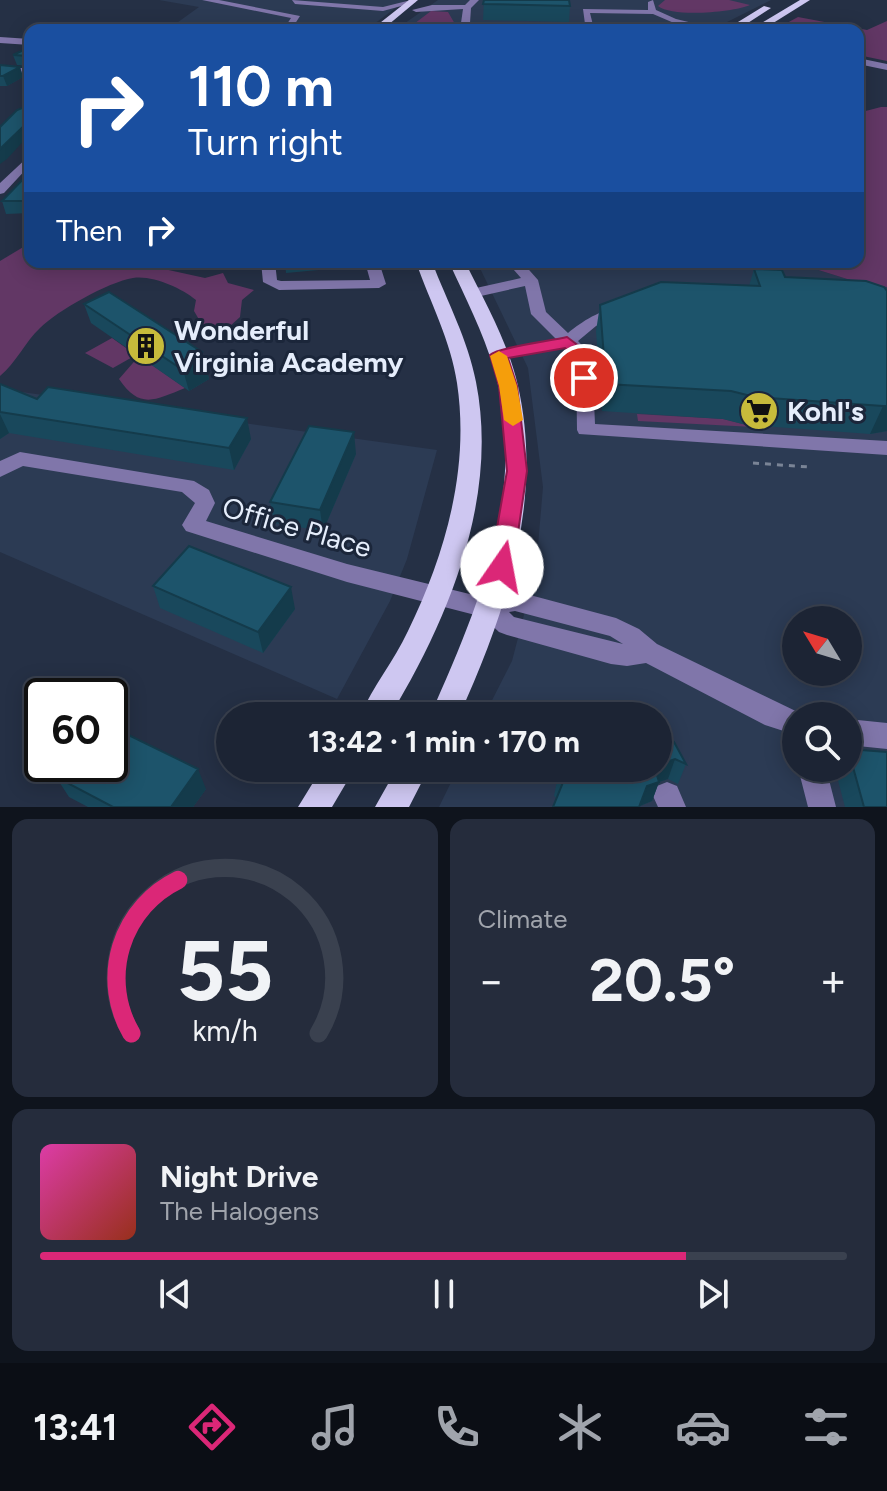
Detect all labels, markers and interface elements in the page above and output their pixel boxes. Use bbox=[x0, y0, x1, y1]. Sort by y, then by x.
text: 110 m bbox=[188, 53, 334, 120]
icon: right bbox=[56, 56, 160, 160]
text: Turn right bbox=[188, 121, 343, 164]
icon: right bbox=[138, 208, 182, 252]
text: Then bbox=[56, 212, 122, 249]
place label: Wonderful Virginia Academy bbox=[174, 313, 404, 379]
building icon: Wonderful Virginia Academy bbox=[125, 325, 167, 367]
pin bbox=[550, 344, 618, 412]
icon: arrive bbox=[562, 356, 606, 400]
supermarket icon: Kohl's bbox=[738, 390, 780, 432]
place label: Kohl's bbox=[787, 394, 864, 428]
street label: Office Place bbox=[219, 490, 375, 564]
position arrow bbox=[460, 525, 544, 609]
north arrow bbox=[782, 606, 862, 686]
map controls bbox=[782, 606, 862, 782]
speed limit sign: 60 bbox=[24, 678, 128, 782]
button: search bbox=[782, 702, 862, 782]
text: 13:42 · 1 min · 170 m bbox=[308, 723, 580, 760]
text: Climate bbox=[478, 903, 567, 935]
text: 55 bbox=[176, 921, 273, 1021]
text: 20.5° bbox=[589, 944, 735, 1016]
text: − bbox=[478, 954, 505, 1007]
text: + bbox=[820, 954, 847, 1007]
text: km/h bbox=[192, 1014, 257, 1048]
text: Night Drive bbox=[160, 1158, 318, 1195]
text: The Halogens bbox=[160, 1195, 319, 1227]
icon: previous bbox=[153, 1272, 197, 1316]
icon: pause bbox=[422, 1272, 466, 1316]
icon: next bbox=[691, 1272, 735, 1316]
icon: directions bbox=[184, 1399, 240, 1455]
icon: music bbox=[307, 1399, 363, 1455]
icon: phone bbox=[429, 1399, 485, 1455]
icon: climate bbox=[552, 1399, 608, 1455]
icon: car bbox=[675, 1399, 731, 1455]
icon: filters bbox=[798, 1399, 854, 1455]
text: 13:41 bbox=[33, 1406, 117, 1449]

